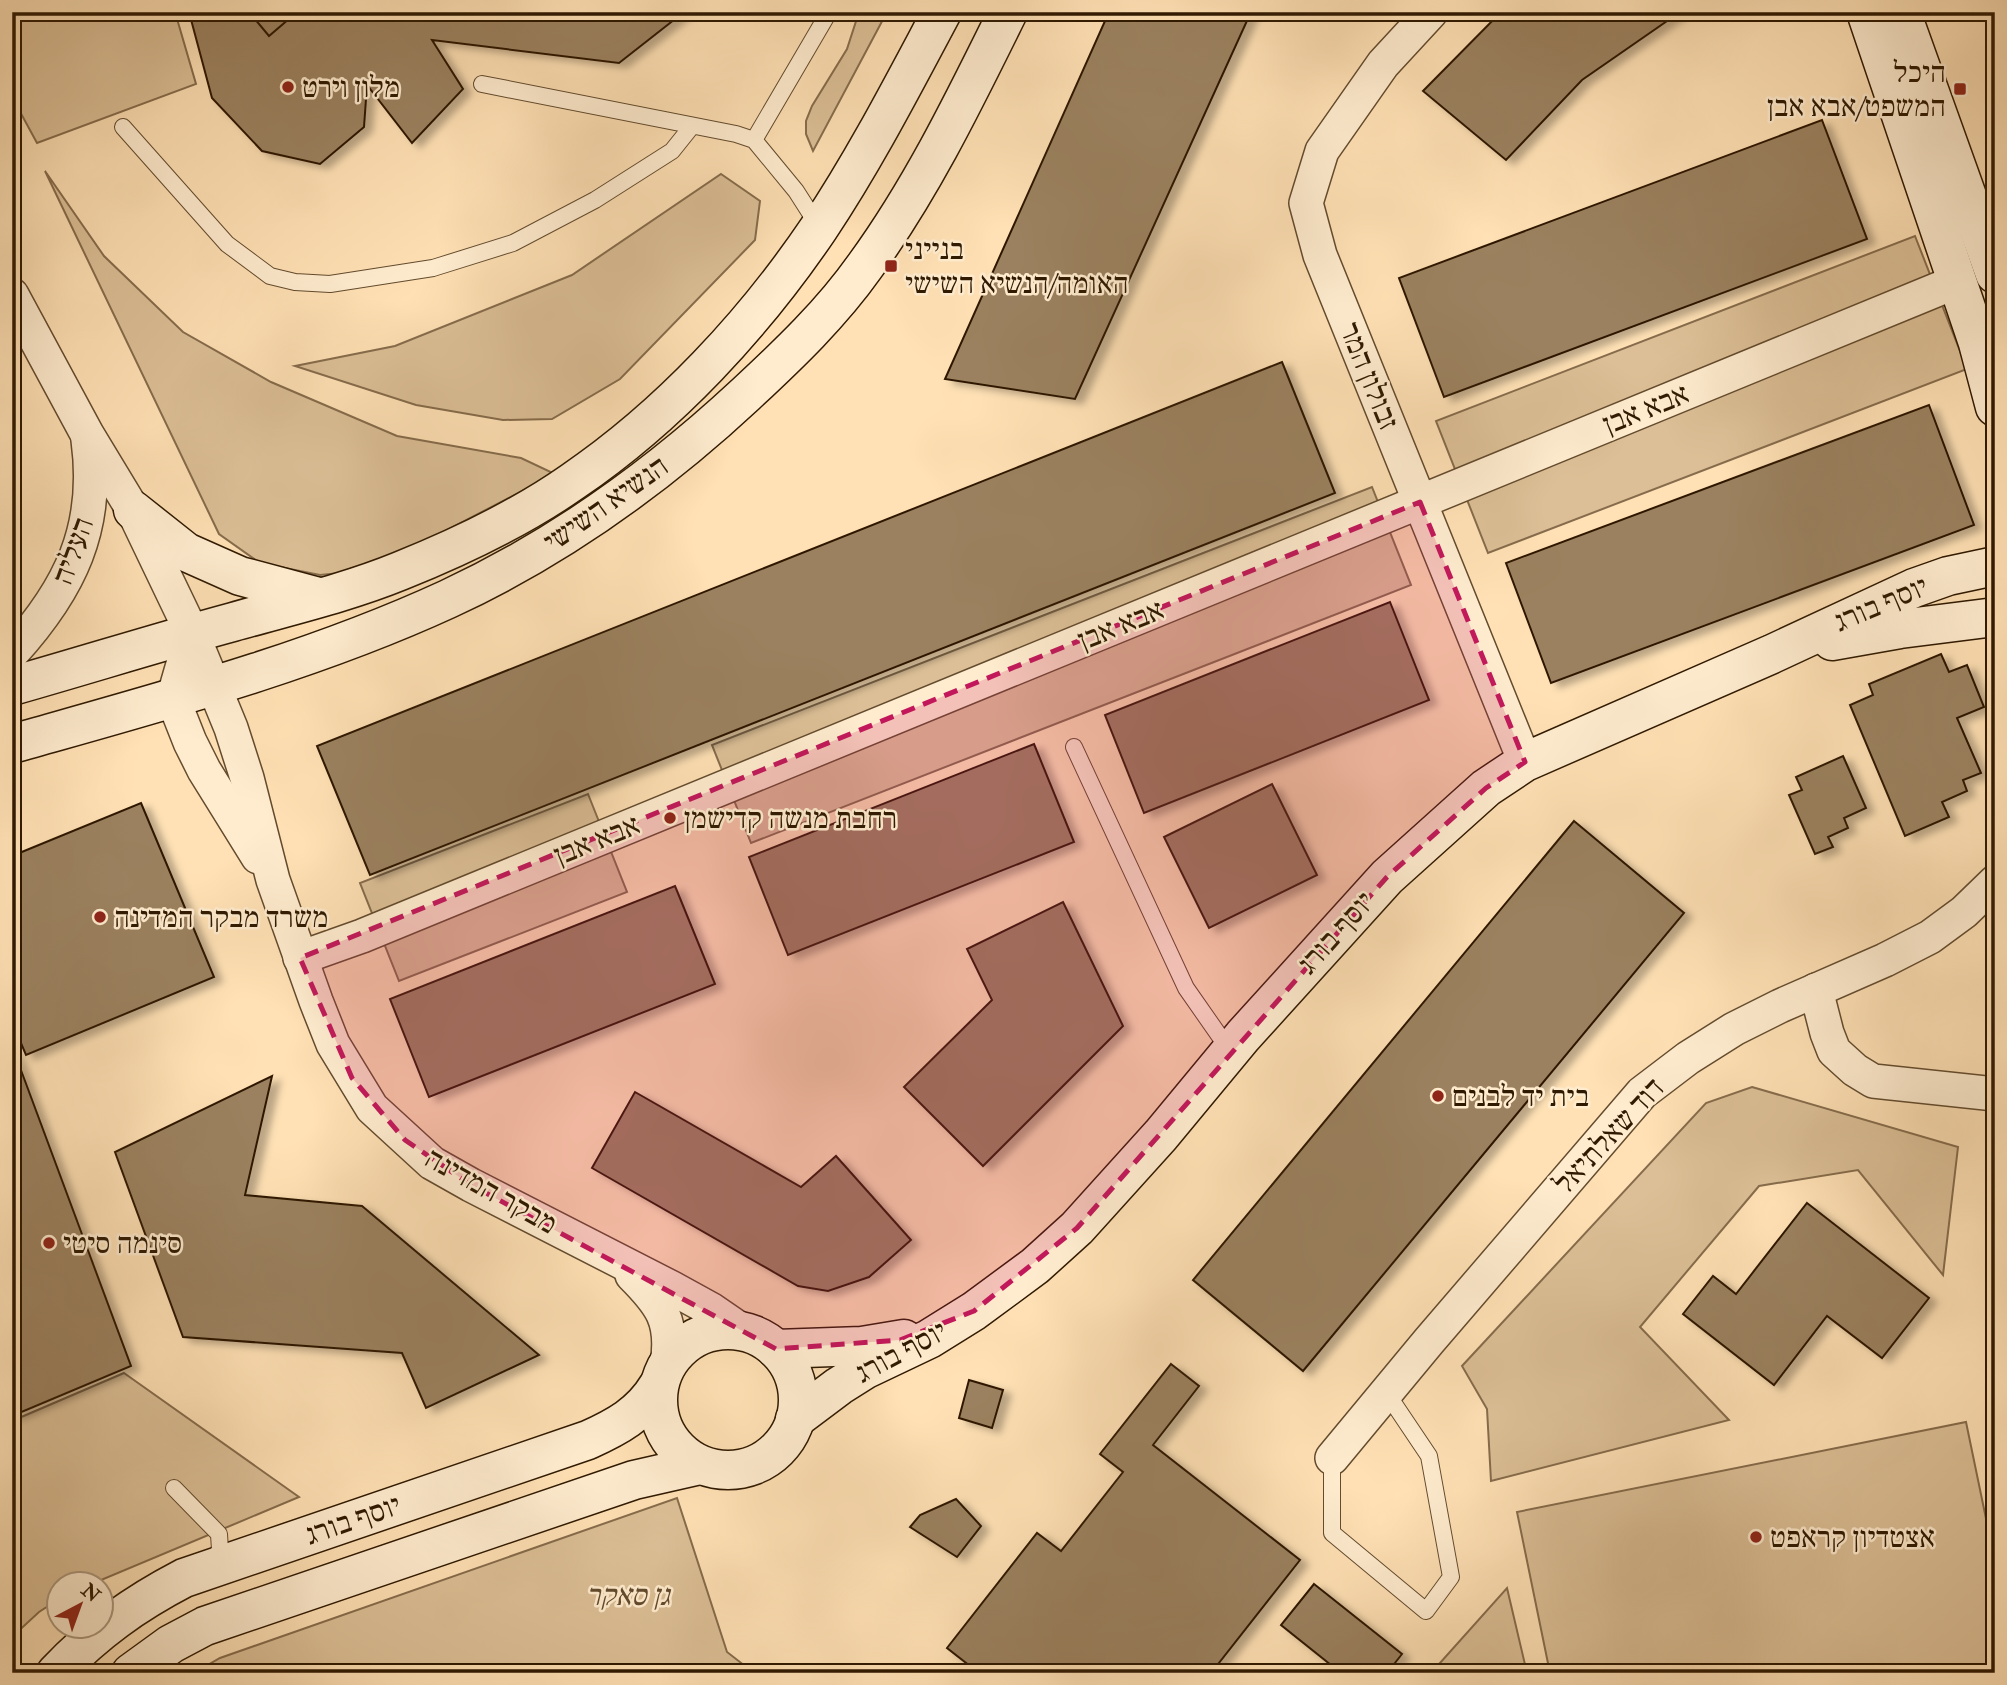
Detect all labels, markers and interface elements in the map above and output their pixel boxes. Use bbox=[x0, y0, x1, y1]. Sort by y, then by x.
place label: היכל המשפט/אבא אבן bbox=[1767, 54, 1946, 125]
place label: מלון וירט bbox=[302, 69, 400, 106]
marker: מלון וירט bbox=[280, 79, 296, 95]
marker: היכל המשפט/אבא אבן bbox=[1952, 81, 1968, 97]
place label: בנייני האומה/הנשיא השישי bbox=[905, 231, 1129, 302]
marker: בנייני האומה/הנשיא השישי bbox=[883, 258, 899, 274]
street label: זבולון המר bbox=[1331, 317, 1407, 435]
street label: אבא אבן bbox=[1598, 375, 1694, 443]
street label: הנשיא השישי bbox=[536, 448, 676, 560]
street label: העליה bbox=[44, 512, 102, 590]
street label: יוסף בורג bbox=[1828, 568, 1934, 640]
street label: אבא אבן bbox=[1073, 591, 1169, 659]
place label: רחבת מנשה קדישמן bbox=[684, 800, 897, 837]
street label: אבא אבן bbox=[549, 806, 645, 874]
marker: רחבת מנשה קדישמן bbox=[662, 810, 678, 826]
street label: יוסף בורג bbox=[1289, 884, 1383, 982]
place label: משרד מבקר המדינה bbox=[114, 899, 328, 936]
marker: משרד מבקר המדינה bbox=[92, 909, 108, 925]
street label: דוד שאלתיאל bbox=[1546, 1070, 1672, 1202]
place label: בית יד לבנים bbox=[1452, 1078, 1589, 1115]
marker: בית יד לבנים bbox=[1430, 1088, 1446, 1104]
street label: מבקר המדינה bbox=[418, 1140, 564, 1242]
place label: סינמה סיטי bbox=[63, 1225, 182, 1262]
marker: סינמה סיטי bbox=[41, 1235, 57, 1251]
street label: יוסף בורג bbox=[849, 1313, 953, 1391]
street label: יוסף בורג bbox=[300, 1486, 406, 1554]
place label: אצטדיון קראפט bbox=[1770, 1519, 1935, 1556]
marker: אצטדיון קראפט bbox=[1748, 1529, 1764, 1545]
north arrow bbox=[46, 1570, 116, 1640]
park label: גן סאקר bbox=[586, 1577, 672, 1614]
text: N bbox=[75, 1578, 106, 1608]

